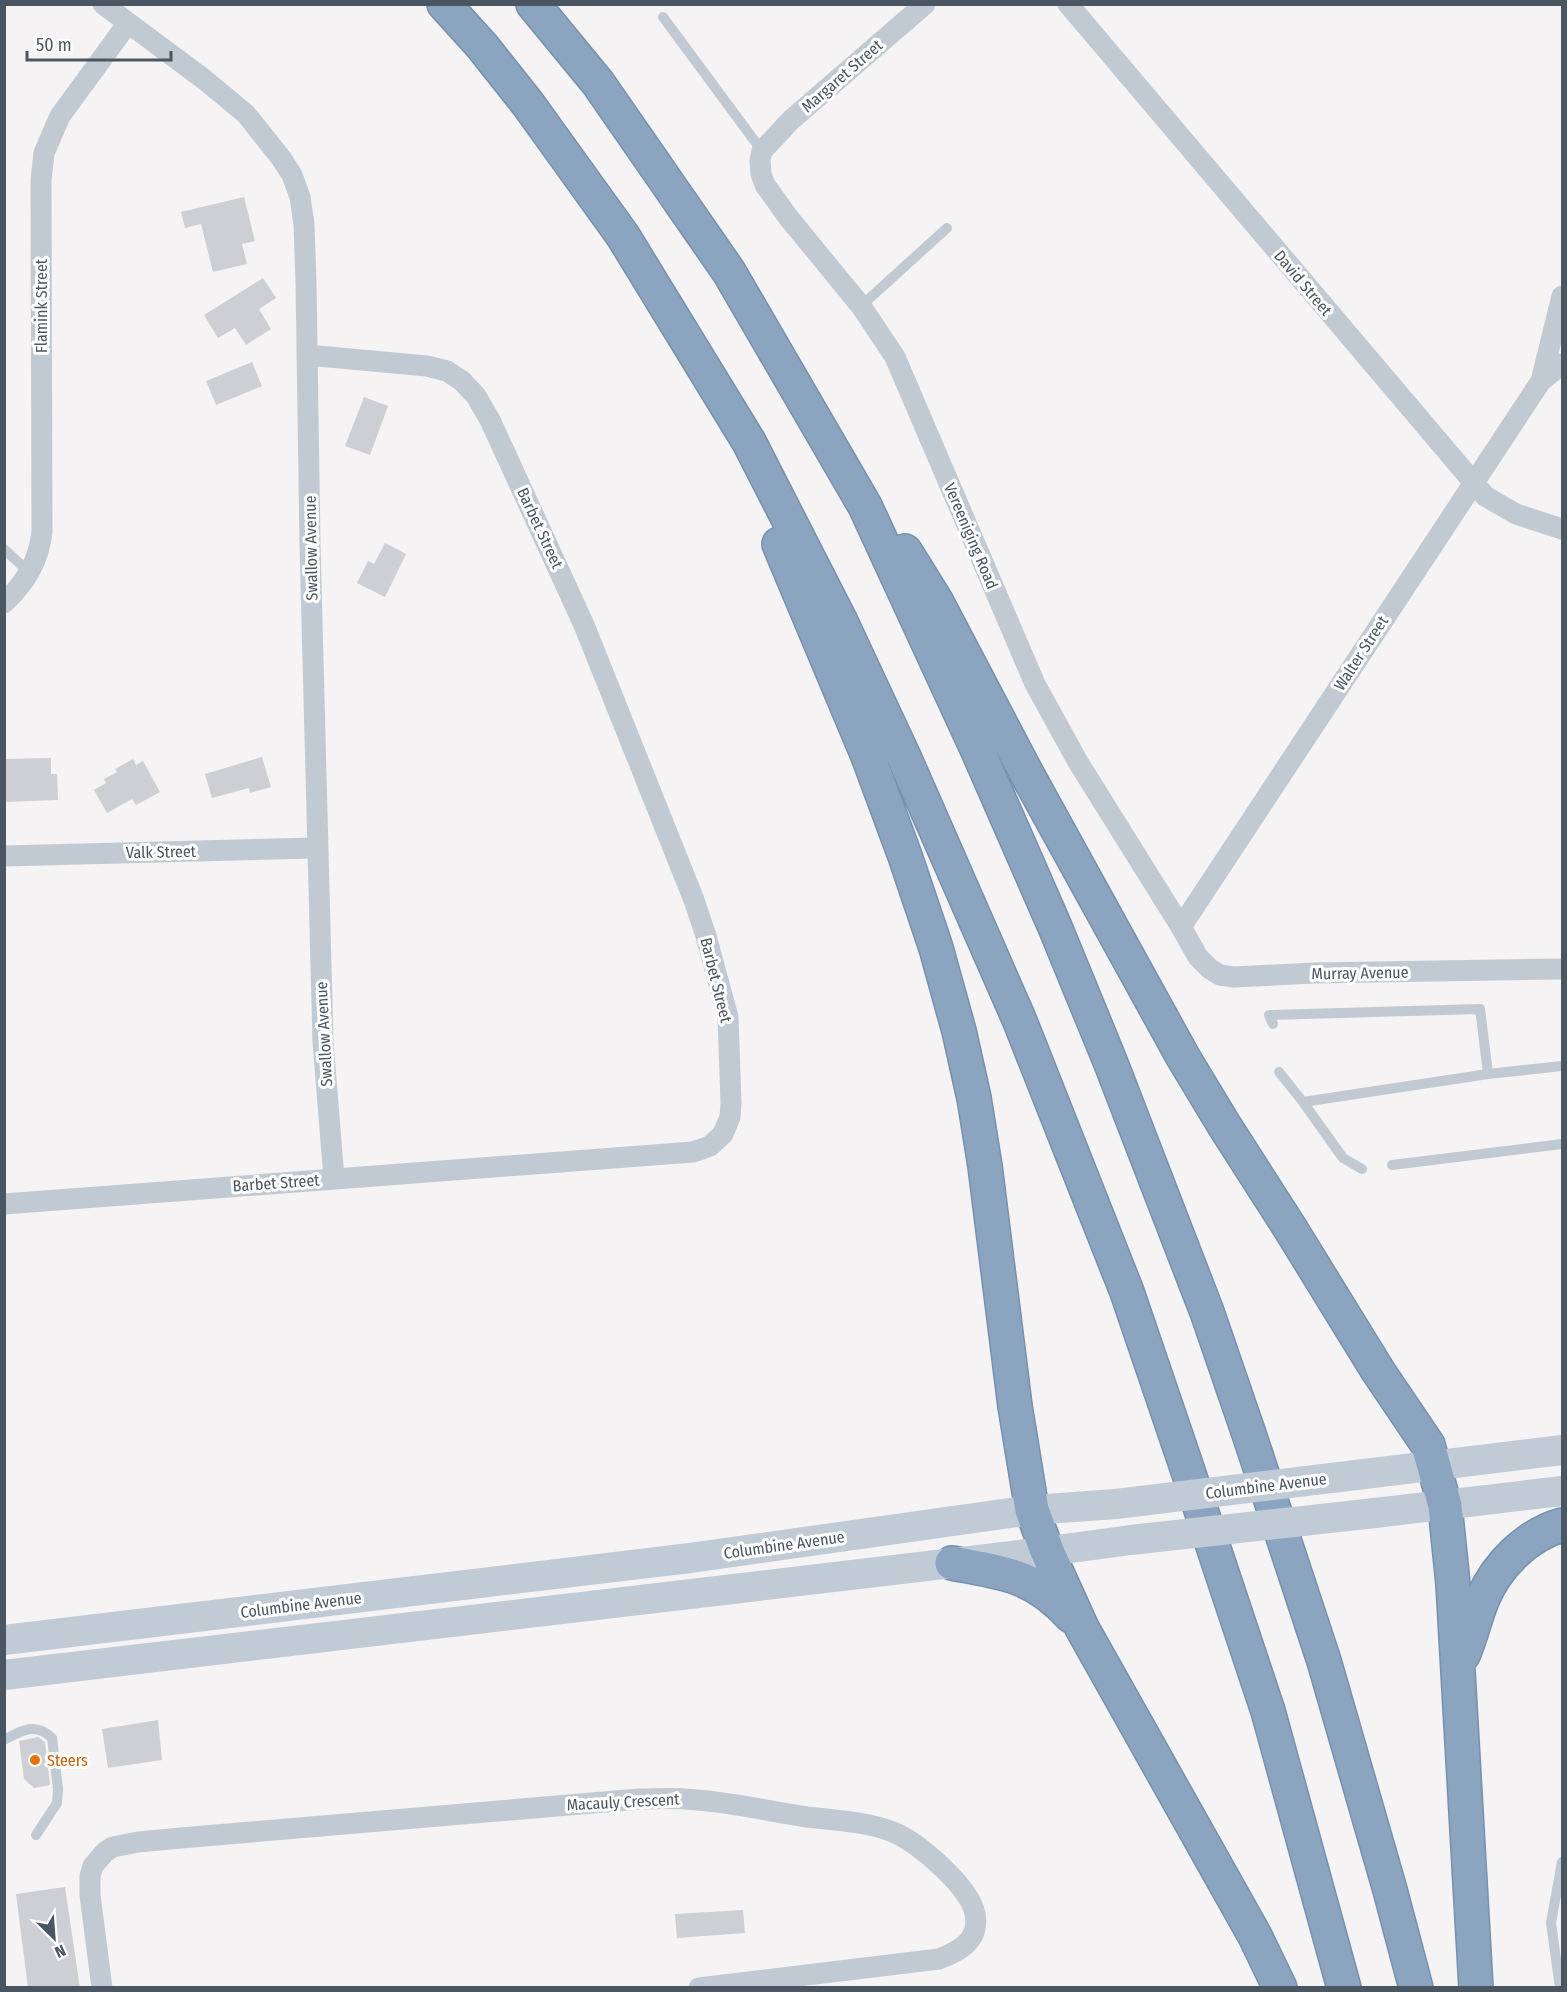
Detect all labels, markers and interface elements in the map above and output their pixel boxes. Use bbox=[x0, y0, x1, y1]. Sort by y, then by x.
scale bar bbox=[27, 24, 171, 62]
text: 50 m bbox=[36, 34, 72, 56]
street label: Margaret Street bbox=[798, 35, 887, 116]
street label: David Street bbox=[1270, 246, 1336, 320]
street label: Flamink Street bbox=[32, 258, 51, 353]
street label: Vereeniging Road bbox=[940, 480, 1002, 592]
street label: Barbet Street bbox=[513, 485, 567, 572]
street label: Swallow Avenue bbox=[301, 495, 321, 601]
street label: Walter Street bbox=[1330, 612, 1393, 694]
street label: Valk Street bbox=[126, 842, 197, 862]
street label: Barbet Street bbox=[696, 936, 736, 1025]
street label: Murray Avenue bbox=[1311, 963, 1409, 983]
street label: Swallow Avenue bbox=[312, 981, 336, 1087]
street label: Barbet Street bbox=[232, 1170, 321, 1196]
street label: Columbine Avenue bbox=[1204, 1469, 1328, 1503]
street label: Columbine Avenue bbox=[722, 1527, 846, 1563]
street label: Columbine Avenue bbox=[239, 1588, 363, 1622]
place label: Steers bbox=[47, 1751, 88, 1770]
marker: Steers bbox=[28, 1753, 42, 1767]
street label: Macauly Crescent bbox=[566, 1790, 681, 1814]
north arrow bbox=[24, 1908, 84, 1968]
text: N bbox=[52, 1941, 68, 1962]

